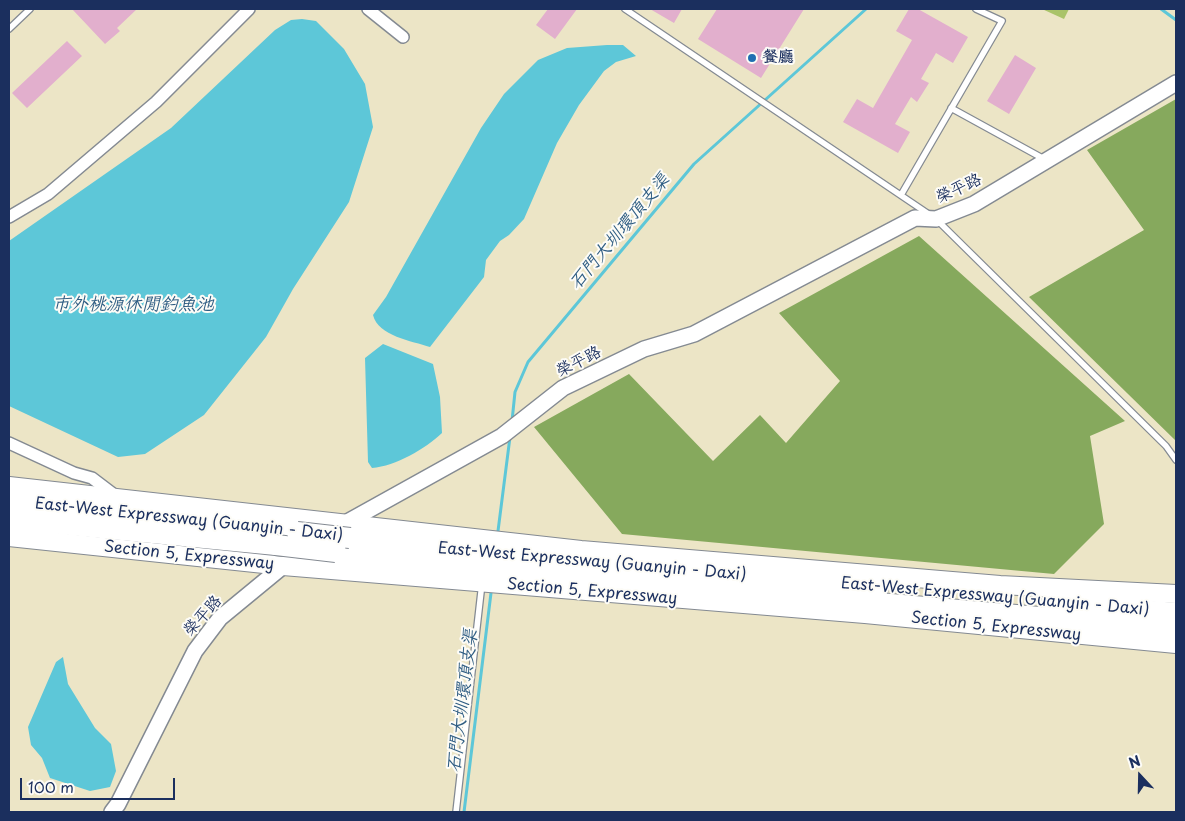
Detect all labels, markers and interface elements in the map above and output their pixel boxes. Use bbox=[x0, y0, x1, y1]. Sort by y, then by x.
place label: 餐廳 bbox=[762, 48, 794, 68]
marker: 餐廳 bbox=[746, 52, 758, 64]
water label: 石門大圳環頂支渠 bbox=[565, 170, 675, 294]
street label: 榮平路 bbox=[933, 170, 985, 208]
water label: 市外桃源休閒釣魚池 bbox=[52, 294, 214, 316]
street label: 榮平路 bbox=[553, 343, 605, 381]
street label: East-West Expressway (Guanyin - Daxi) bbox=[34, 494, 344, 546]
street label: Section 5, Expressway bbox=[103, 538, 275, 574]
street label: East-West Expressway (Guanyin - Daxi) bbox=[437, 539, 747, 585]
street label: East-West Expressway (Guanyin - Daxi) bbox=[840, 574, 1150, 620]
street label: Section 5, Expressway bbox=[506, 575, 678, 609]
street label: 榮平路 bbox=[180, 592, 226, 640]
street label: Section 5, Expressway bbox=[910, 609, 1082, 645]
water label: 石門大圳環頂支渠 bbox=[444, 628, 482, 774]
text: N bbox=[1126, 750, 1143, 773]
north arrow bbox=[1115, 751, 1165, 801]
scale bar bbox=[22, 768, 178, 800]
text: 100 m bbox=[28, 775, 74, 798]

